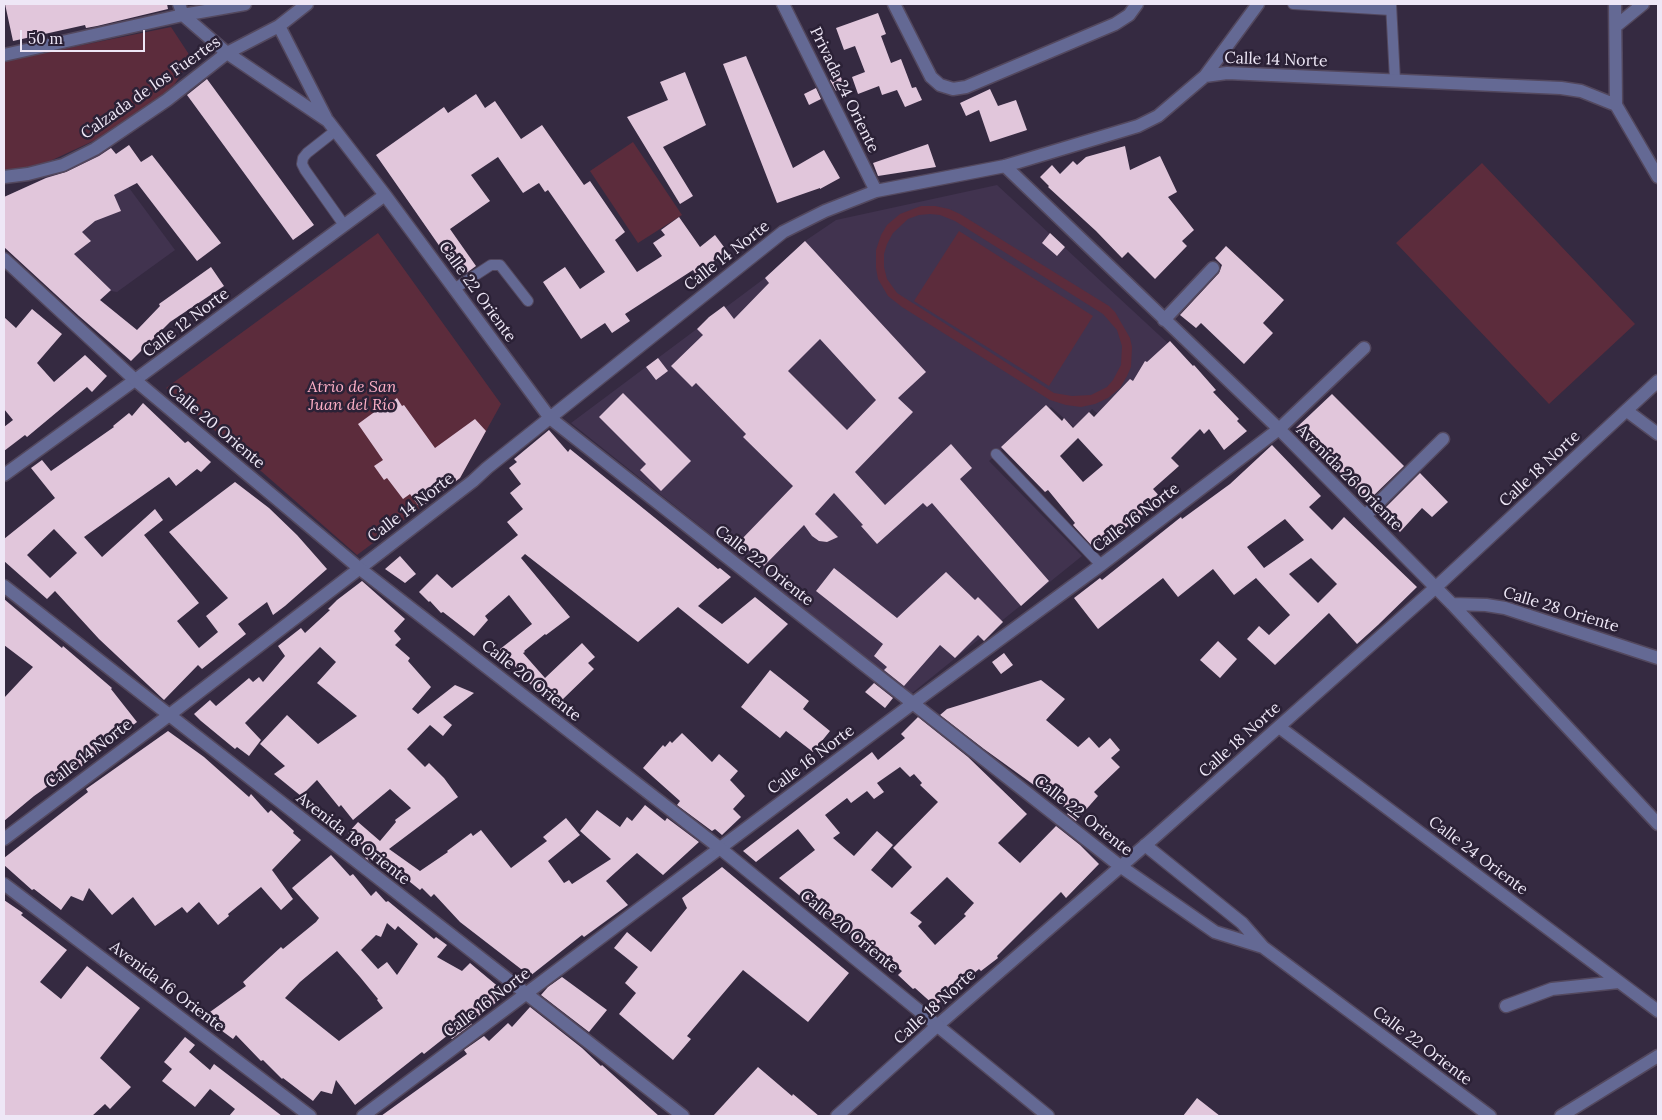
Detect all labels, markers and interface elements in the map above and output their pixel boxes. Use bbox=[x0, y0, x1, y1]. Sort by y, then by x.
scale bar bbox=[22, 20, 148, 52]
street label: Privada 24 Oriente bbox=[805, 24, 883, 156]
text: 50 m bbox=[28, 29, 63, 48]
street label: Calzada de los Fuertes bbox=[77, 32, 225, 144]
street label: Calle 14 Norte bbox=[1224, 49, 1328, 71]
street label: Calle 14 Norte bbox=[680, 217, 774, 295]
street label: Calle 22 Oriente bbox=[434, 238, 520, 346]
street label: Calle 12 Norte bbox=[139, 284, 233, 362]
park label: Atrio de San Juan del Río bbox=[307, 377, 397, 415]
street label: Calle 20 Oriente bbox=[163, 381, 269, 473]
street label: Avenida 26 Oriente bbox=[1292, 421, 1406, 535]
street label: Calle 18 Norte bbox=[1496, 427, 1584, 511]
street label: Calle 14 Norte bbox=[364, 469, 458, 547]
street label: Calle 16 Norte bbox=[1089, 479, 1183, 557]
street label: Calle 22 Oriente bbox=[711, 522, 817, 610]
street label: Calle 28 Oriente bbox=[1501, 583, 1621, 637]
street label: Calle 20 Oriente bbox=[477, 636, 585, 726]
street label: Calle 18 Norte bbox=[1195, 698, 1285, 782]
street label: Calle 14 Norte bbox=[42, 715, 136, 793]
street label: Calle 16 Norte bbox=[764, 721, 858, 799]
street label: Calle 22 Oriente bbox=[1030, 772, 1136, 860]
street label: Avenida 18 Oriente bbox=[292, 789, 414, 889]
street label: Calle 24 Oriente bbox=[1425, 812, 1531, 900]
street label: Calle 20 Oriente bbox=[796, 886, 902, 978]
street label: Avenida 16 Oriente bbox=[106, 937, 228, 1037]
street label: Calle 16 Norte bbox=[440, 964, 534, 1042]
street label: Calle 18 Norte bbox=[890, 965, 980, 1049]
street label: Calle 22 Oriente bbox=[1368, 1002, 1476, 1090]

